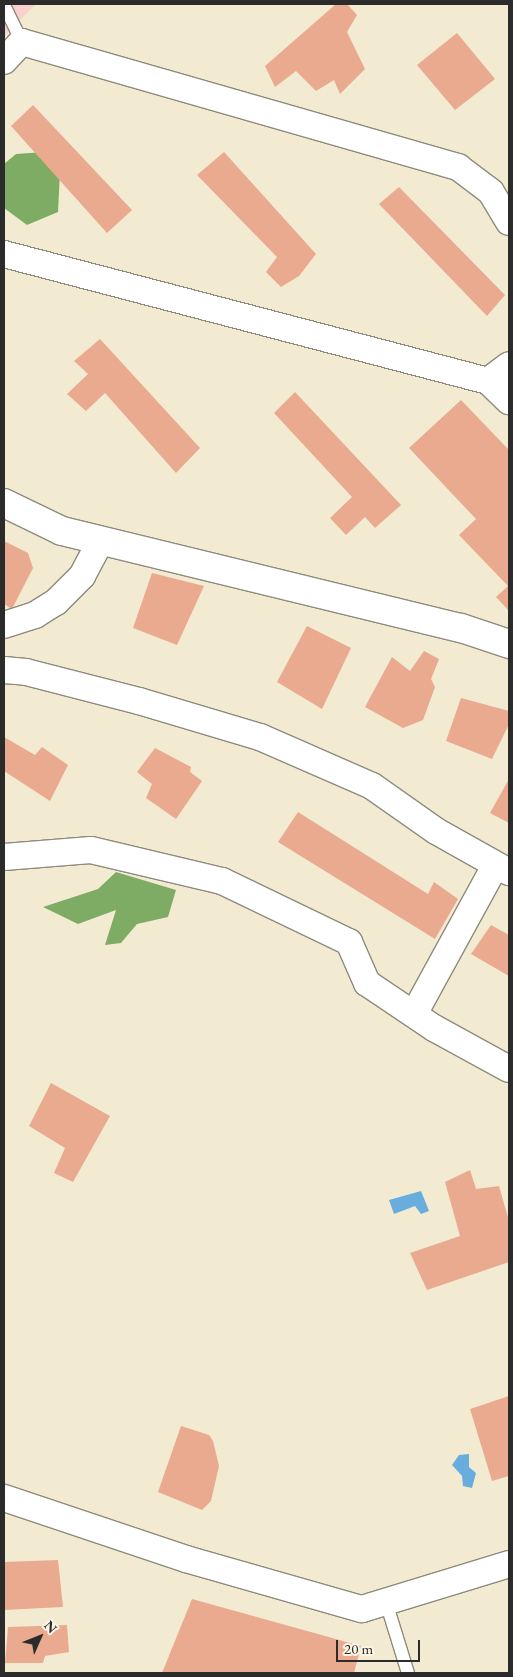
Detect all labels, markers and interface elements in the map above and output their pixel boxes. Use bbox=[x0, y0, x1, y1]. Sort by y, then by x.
north arrow bbox=[15, 1612, 65, 1662]
text: N bbox=[40, 1616, 61, 1637]
scale bar bbox=[338, 1630, 422, 1662]
text: 20 m bbox=[344, 1639, 373, 1658]

